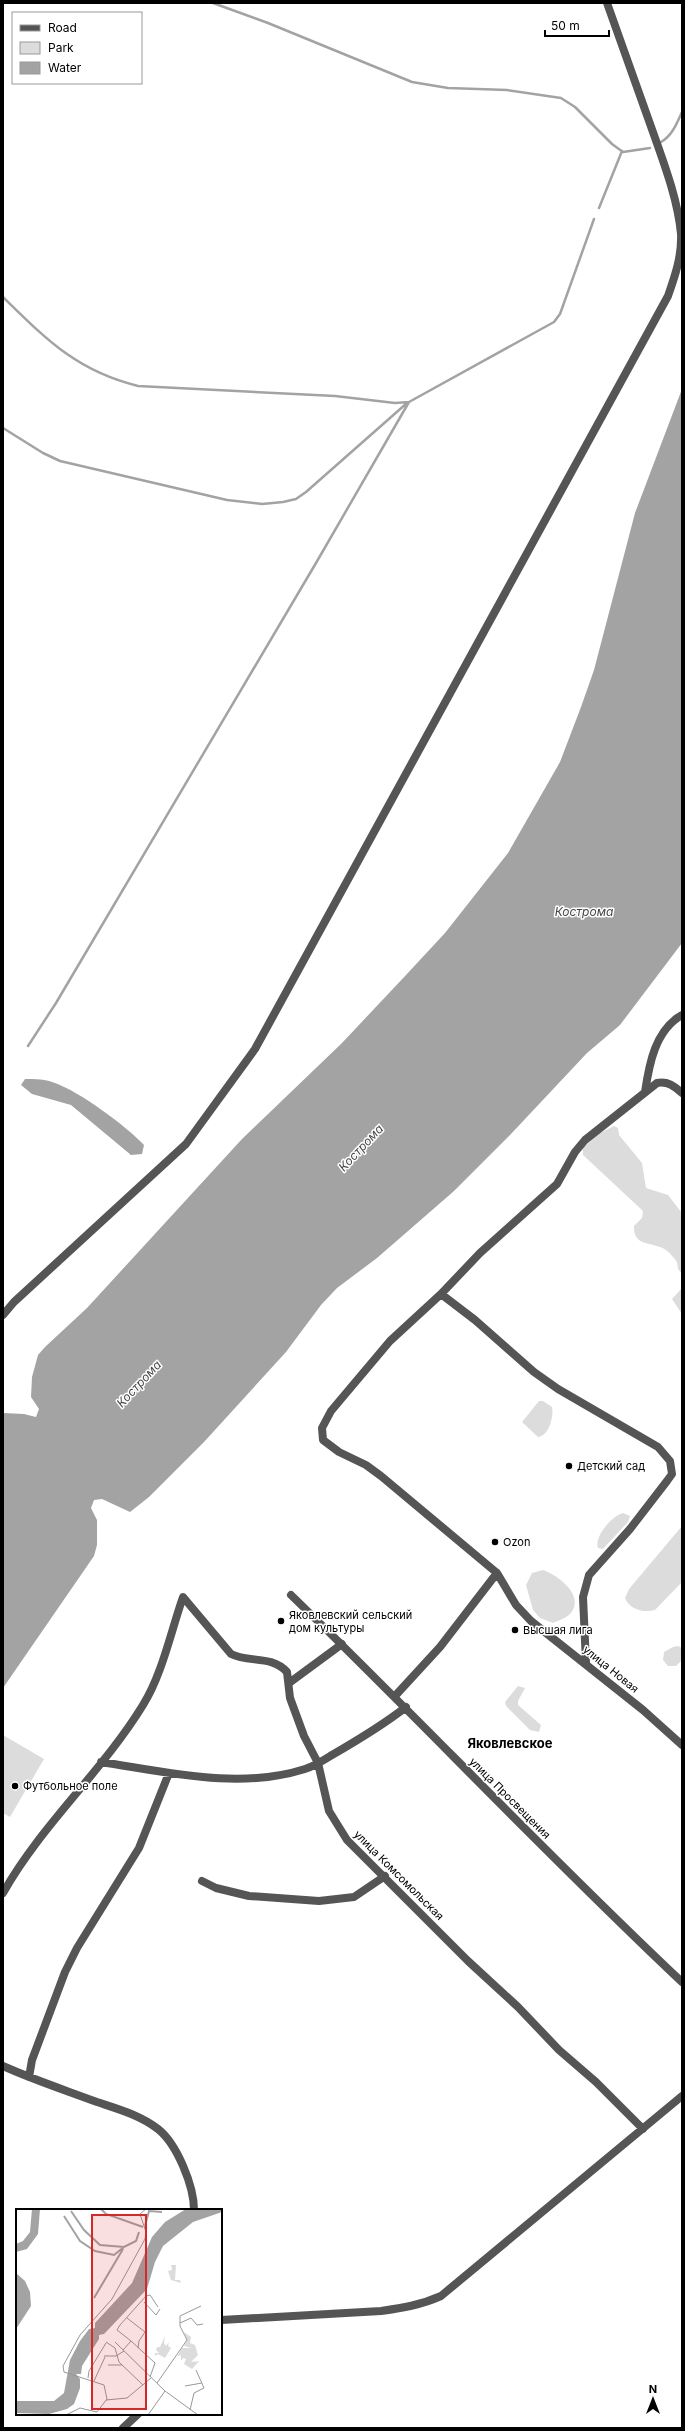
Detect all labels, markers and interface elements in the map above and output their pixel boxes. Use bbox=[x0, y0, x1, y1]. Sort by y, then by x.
legend bbox=[12, 12, 142, 84]
scale bar bbox=[545, 12, 609, 38]
text: 50 m bbox=[551, 18, 580, 33]
text: Road bbox=[48, 20, 77, 35]
text: Park bbox=[48, 40, 74, 55]
text: Water bbox=[48, 60, 82, 75]
water label: Кострома bbox=[555, 904, 613, 919]
water label: Кострома bbox=[335, 1121, 386, 1174]
water label: Кострома bbox=[113, 1357, 164, 1410]
place label: Детский сад bbox=[577, 1459, 645, 1473]
marker: Детский сад bbox=[564, 1461, 574, 1471]
place label: Ozon bbox=[503, 1535, 530, 1549]
marker: Ozon bbox=[490, 1537, 500, 1547]
place label: Яковлевский сельский дом культуры bbox=[289, 1608, 412, 1635]
marker: Яковлевский сельский дом культуры bbox=[276, 1616, 286, 1626]
place label: Высшая лига bbox=[523, 1623, 593, 1637]
marker: Высшая лига bbox=[510, 1625, 520, 1635]
street label: улица Новая bbox=[580, 1642, 642, 1696]
district label: Яковлевское bbox=[467, 1735, 553, 1751]
street label: улица Просвещения bbox=[466, 1754, 554, 1842]
place label: Футбольное поле bbox=[23, 1779, 118, 1793]
marker: Футбольное поле bbox=[10, 1781, 20, 1791]
street label: улица Комсомольская bbox=[351, 1827, 447, 1923]
inset map bbox=[16, 2209, 222, 2415]
north arrow bbox=[633, 2379, 673, 2419]
text: N bbox=[649, 2382, 657, 2396]

